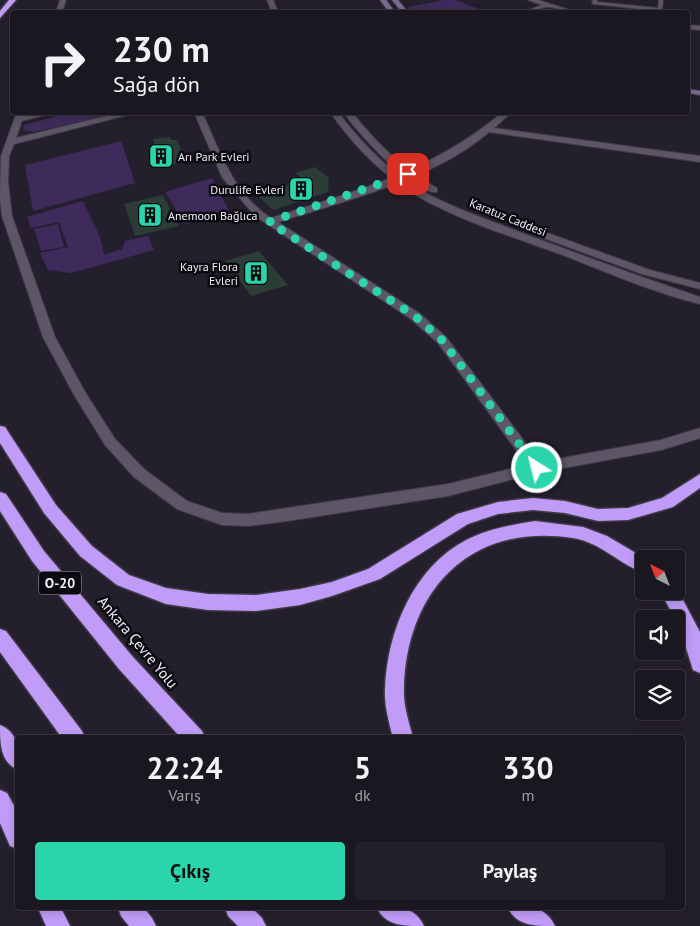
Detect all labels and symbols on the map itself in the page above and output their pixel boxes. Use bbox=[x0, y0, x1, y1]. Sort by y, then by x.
building icon: Arı Park Evleri bbox=[148, 143, 174, 169]
place label: Arı Park Evleri bbox=[178, 149, 250, 164]
pin bbox=[387, 153, 429, 195]
building icon: Durulife Evleri bbox=[288, 176, 314, 202]
place label: Durulife Evleri bbox=[210, 182, 284, 197]
street label: Karatuz Caddesi bbox=[467, 195, 549, 239]
building icon: Anemoon Bağlıca bbox=[137, 202, 163, 228]
place label: Anemoon Bağlıca bbox=[168, 208, 258, 223]
place label: Kayra Flora Evleri bbox=[180, 259, 238, 288]
building icon: Kayra Flora Evleri bbox=[243, 260, 269, 286]
position arrow bbox=[510, 441, 562, 493]
north arrow bbox=[635, 550, 685, 600]
road number: O-20 bbox=[39, 572, 81, 594]
street label: Ankara Çevre Yolu bbox=[94, 592, 182, 692]

